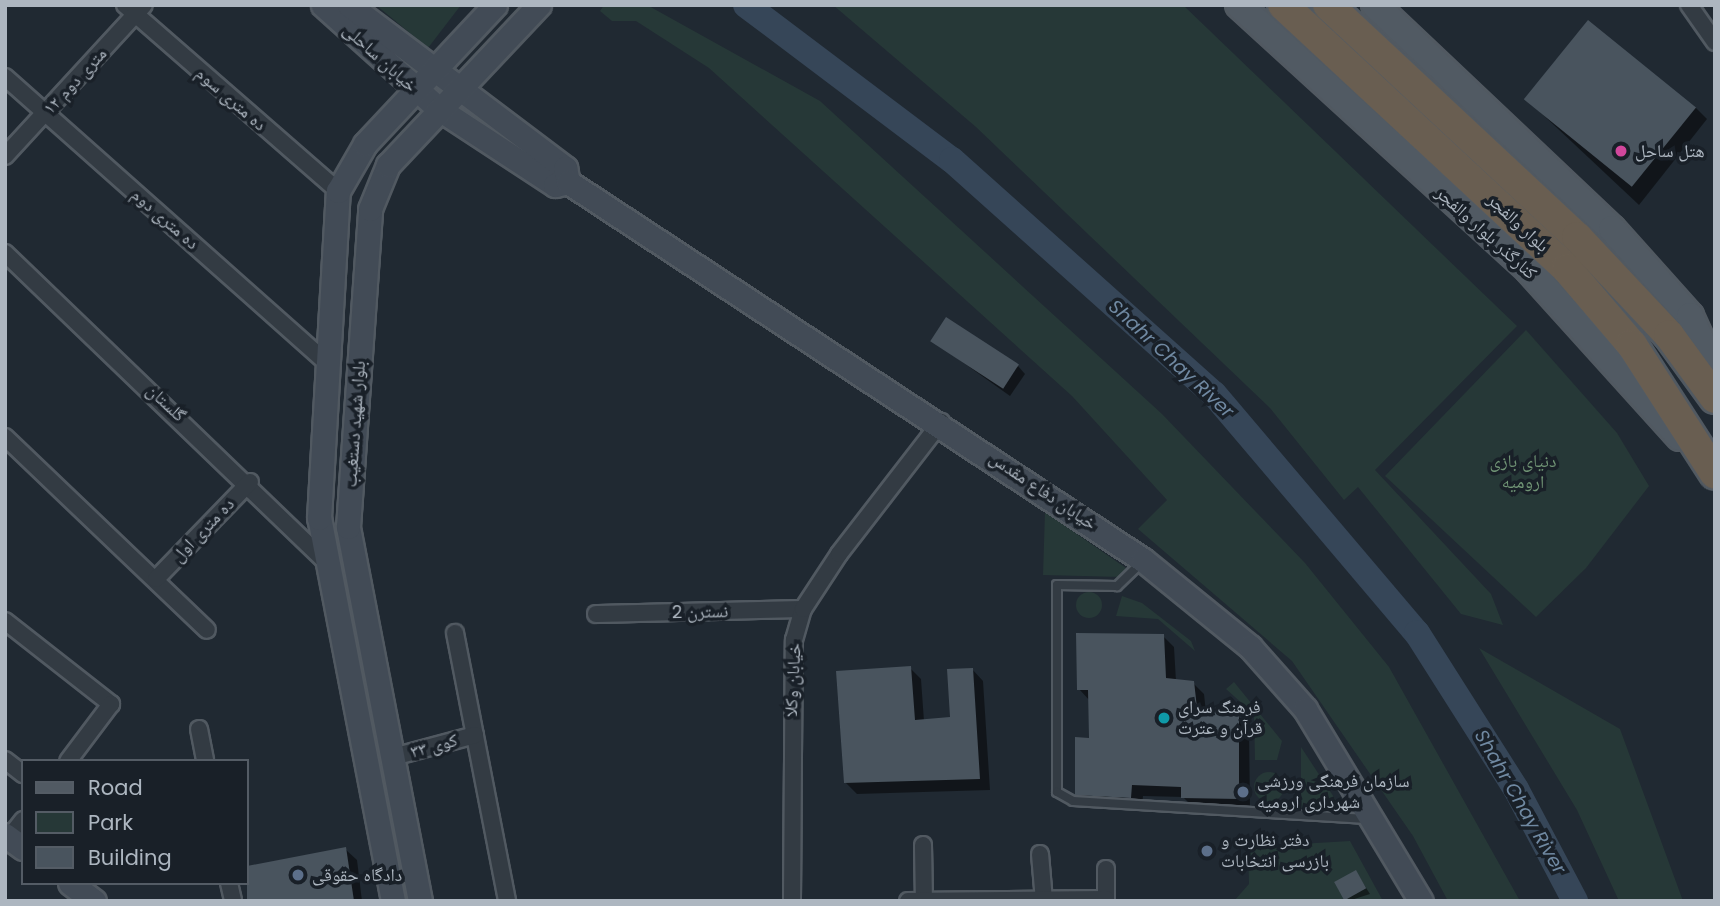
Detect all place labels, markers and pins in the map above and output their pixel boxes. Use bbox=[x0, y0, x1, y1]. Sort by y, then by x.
place label: هتل ساحل bbox=[1635, 140, 1705, 162]
marker: هتل ساحل bbox=[1613, 143, 1629, 159]
place label: فرهنگ سرای قرآن و عترت bbox=[1178, 697, 1262, 740]
marker: فرهنگ سرای قرآن و عترت bbox=[1156, 710, 1172, 726]
place label: سازمان فرهنگی ورزشی شهرداری ارومیه bbox=[1257, 771, 1410, 814]
marker: سازمان فرهنگی ورزشی شهرداری ارومیه bbox=[1235, 784, 1251, 800]
place label: دفتر نظارت و بازرسی انتخابات bbox=[1221, 830, 1329, 872]
marker: دفتر نظارت و بازرسی انتخابات bbox=[1199, 843, 1215, 859]
place label: دادگاه حقوقی bbox=[312, 864, 402, 886]
marker: دادگاه حقوقی bbox=[290, 867, 306, 883]

